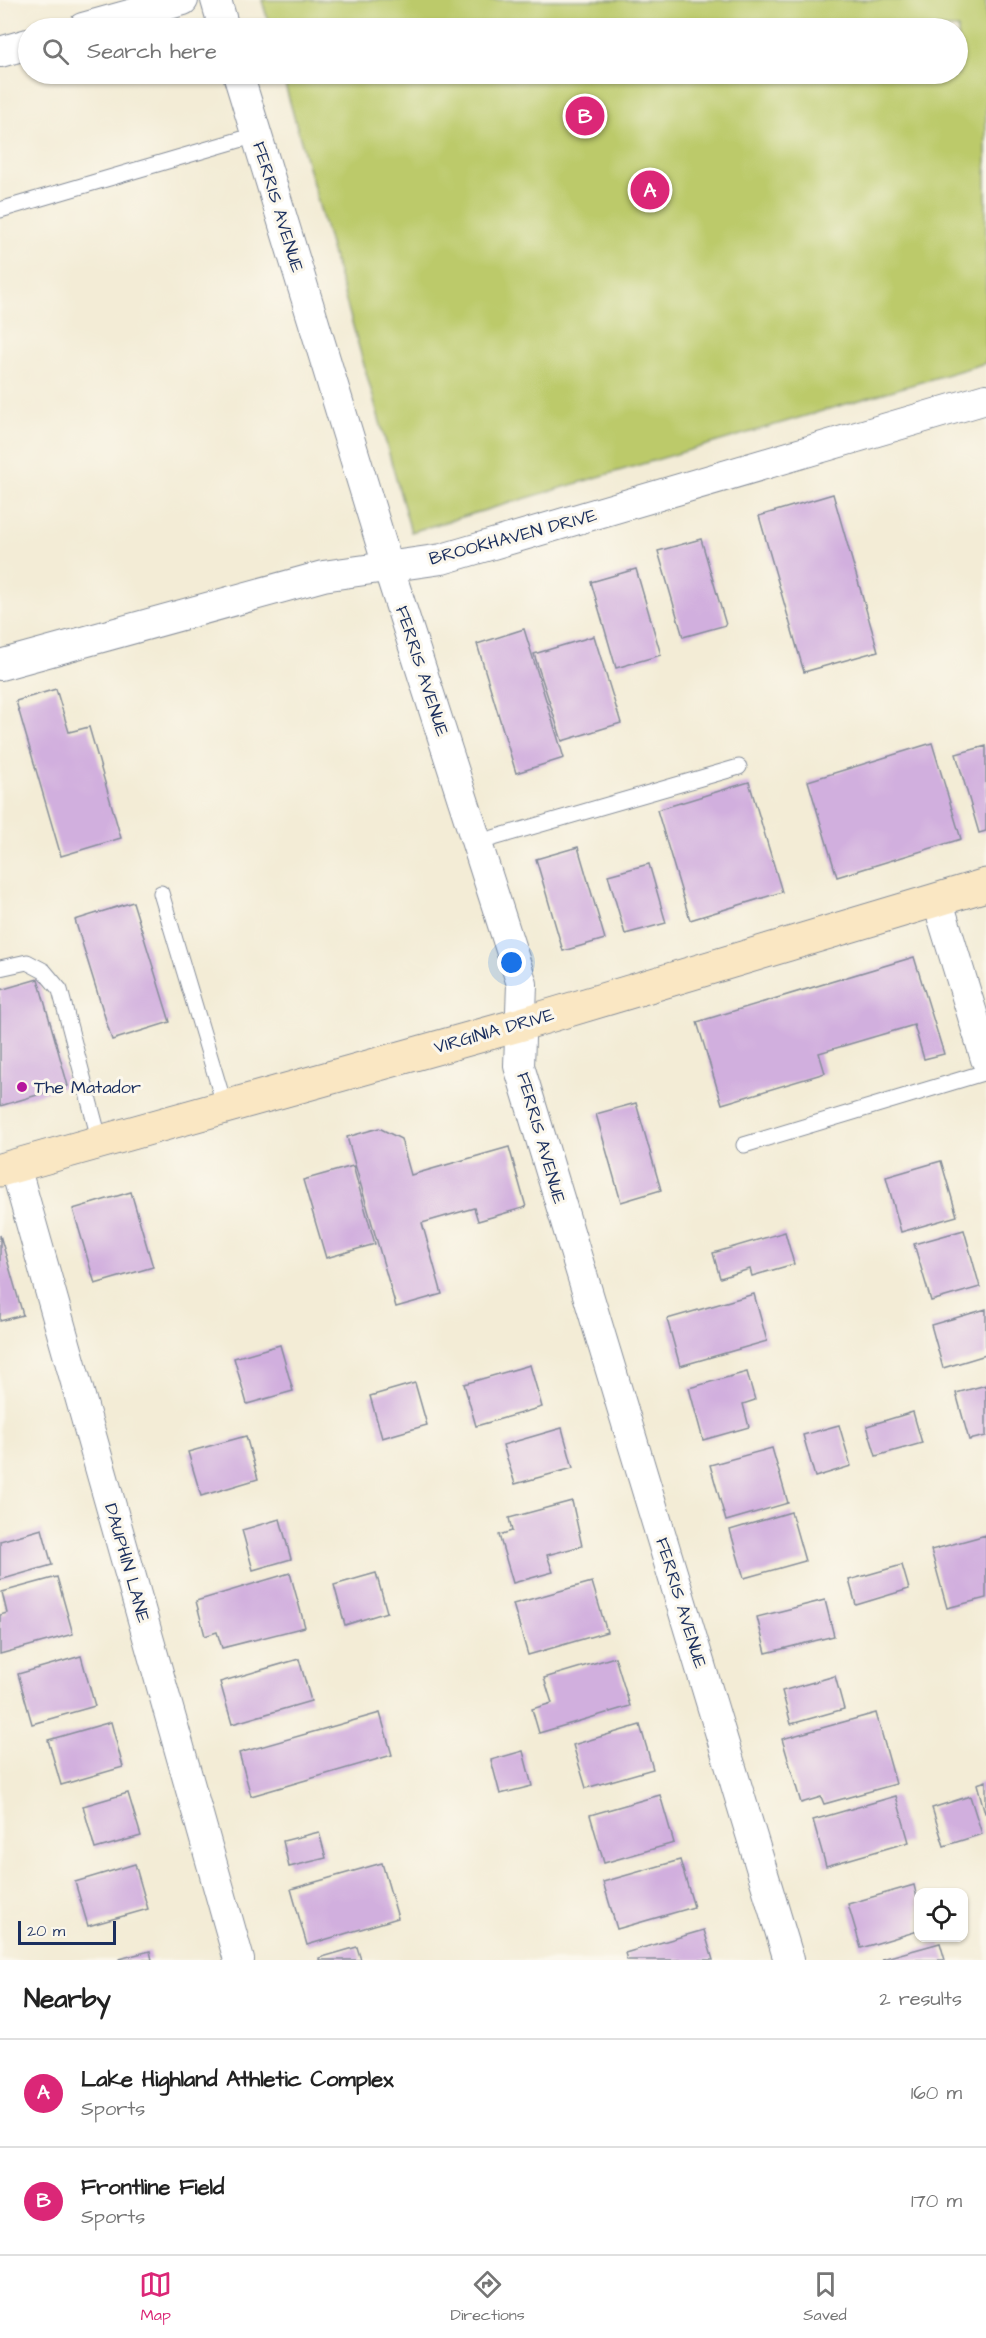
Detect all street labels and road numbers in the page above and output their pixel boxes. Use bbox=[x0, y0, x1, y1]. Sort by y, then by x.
street label: FERRIS AVENUE bbox=[246, 138, 310, 276]
street label: BROOKHAVEN DRIVE bbox=[426, 502, 600, 571]
street label: FERRIS AVENUE bbox=[389, 603, 455, 740]
street label: VIRGINIA DRIVE bbox=[431, 1002, 557, 1060]
street label: FERRIS AVENUE bbox=[510, 1069, 572, 1207]
street label: DAUPHIN LANE bbox=[98, 1501, 156, 1626]
street label: FERRIS AVENUE bbox=[649, 1534, 713, 1672]

